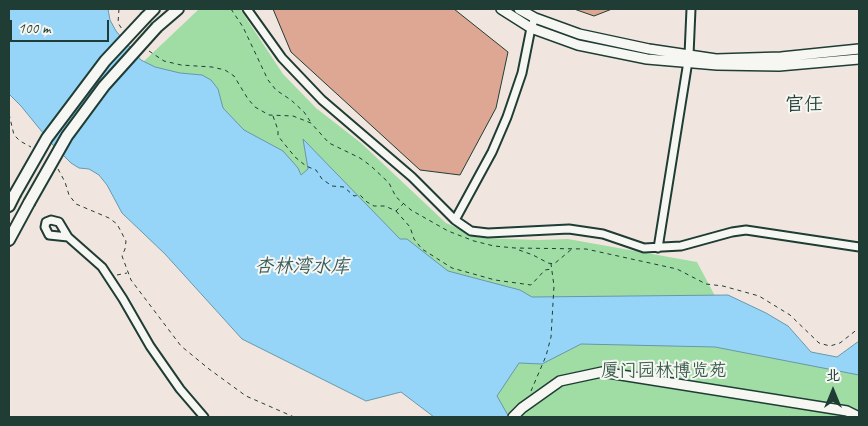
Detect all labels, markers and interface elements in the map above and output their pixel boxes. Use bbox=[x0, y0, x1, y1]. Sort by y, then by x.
scale bar bbox=[12, 10, 111, 42]
text: 100 m bbox=[18, 19, 50, 38]
district label: 官任 bbox=[785, 94, 823, 116]
water label: 杏林湾水库 bbox=[255, 256, 349, 278]
park label: 厦门园林博览苑 bbox=[601, 360, 727, 382]
north arrow bbox=[808, 366, 858, 416]
text: 北 bbox=[826, 367, 840, 384]

